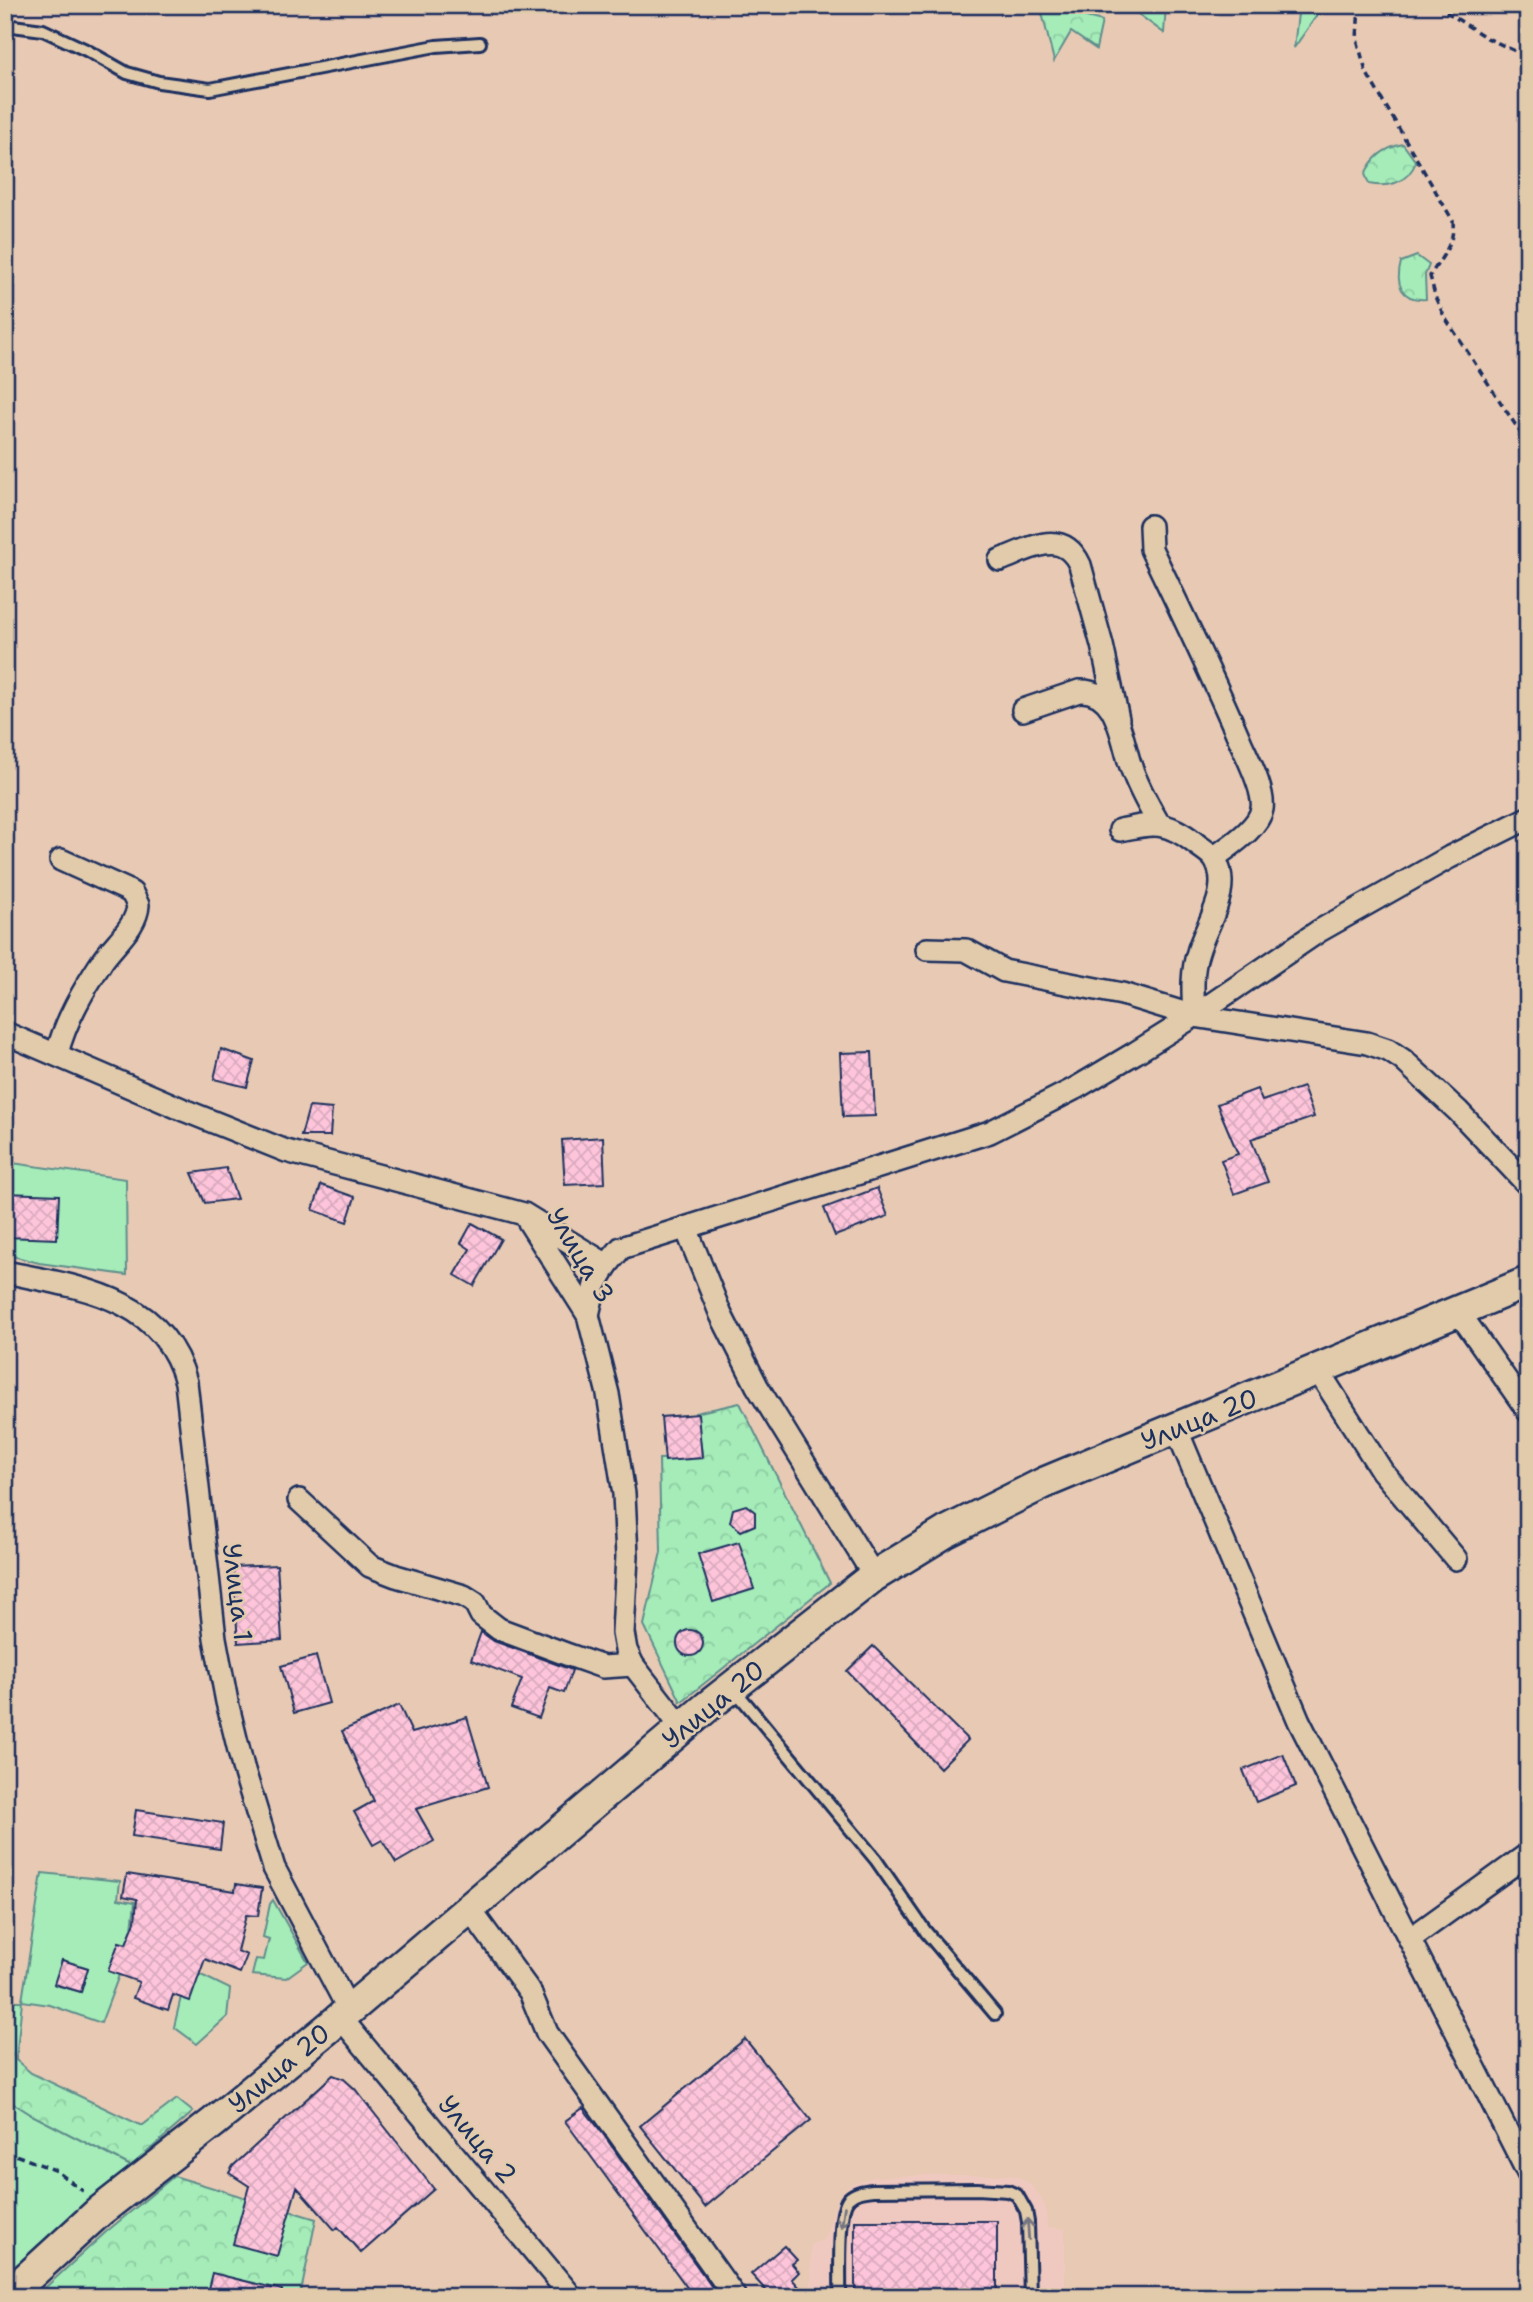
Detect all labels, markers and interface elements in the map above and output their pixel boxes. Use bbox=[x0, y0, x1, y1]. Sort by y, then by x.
street label: Улица 3 bbox=[539, 1201, 623, 1309]
street label: Улица 20 bbox=[1135, 1380, 1263, 1458]
street label: Улица 1 bbox=[215, 1541, 261, 1643]
street label: Улица 20 bbox=[654, 1652, 772, 1756]
street label: Улица 20 bbox=[221, 2015, 337, 2121]
street label: Улица 2 bbox=[431, 2087, 525, 2191]
one-way arrow bbox=[837, 2205, 850, 2228]
one-way arrow bbox=[1021, 2218, 1034, 2240]

